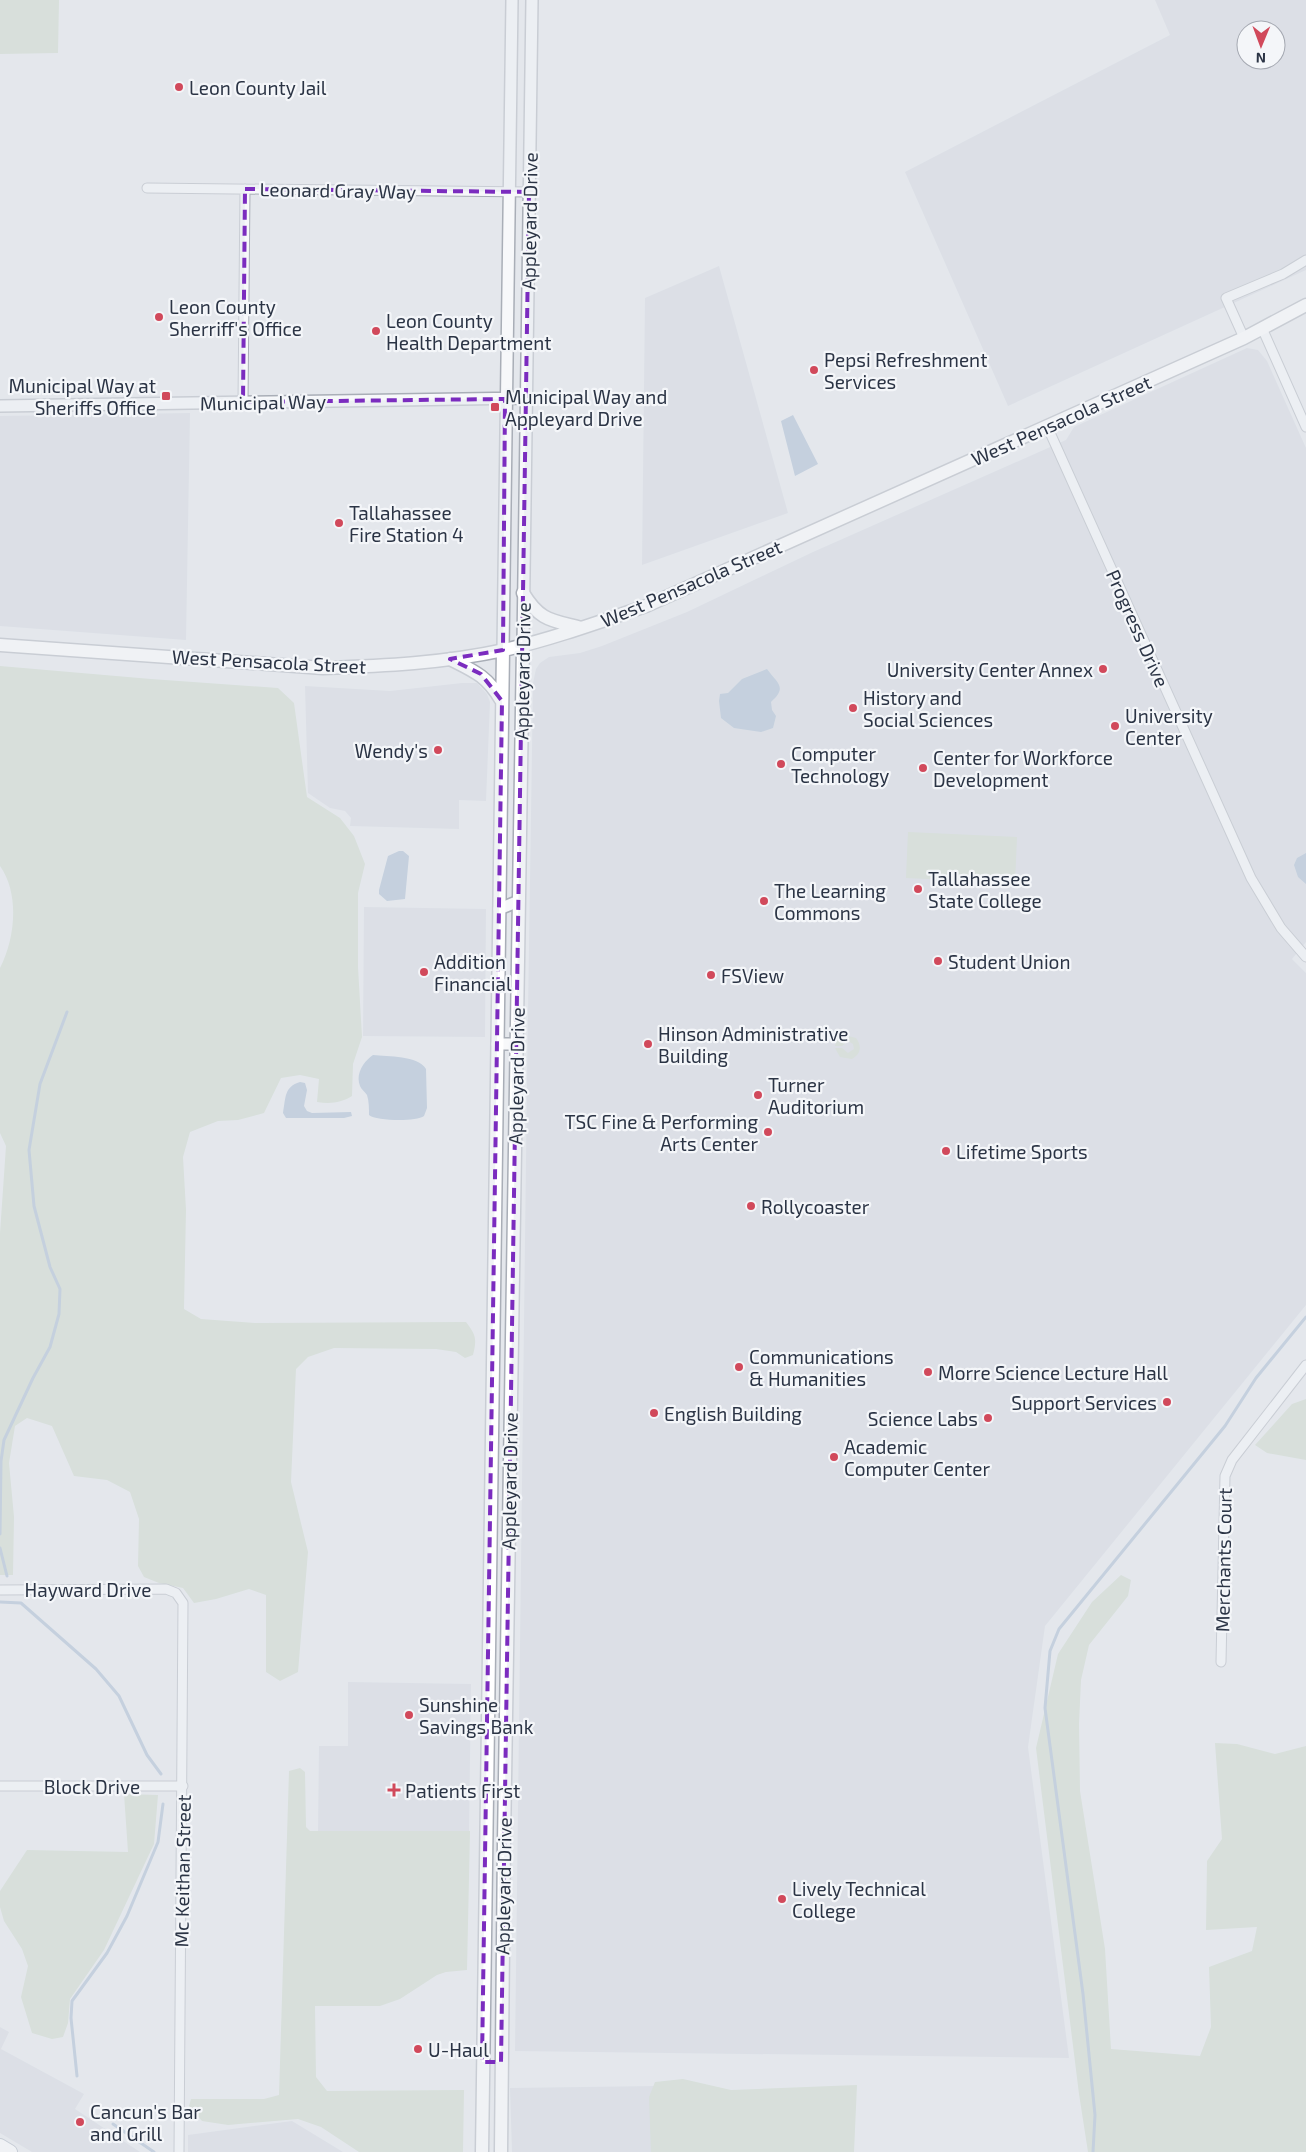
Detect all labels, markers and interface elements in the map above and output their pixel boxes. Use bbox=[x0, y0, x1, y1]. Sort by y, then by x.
north arrow bbox=[1236, 20, 1286, 70]
text: N bbox=[1256, 50, 1266, 67]
place label: Leon County Jail bbox=[189, 76, 327, 99]
marker: Leon County Jail bbox=[173, 81, 185, 93]
street label: Appleyard Drive bbox=[516, 152, 542, 290]
street label: Leonard Gray Way bbox=[259, 177, 417, 203]
place label: Leon County Sherriff's Office bbox=[169, 295, 302, 340]
place label: Leon County Health Department bbox=[386, 309, 552, 354]
marker: Leon County Sherriff's Office bbox=[153, 311, 165, 323]
marker: Leon County Health Department bbox=[370, 325, 382, 337]
place label: Pepsi Refreshment Services bbox=[824, 348, 987, 393]
marker: Pepsi Refreshment Services bbox=[808, 364, 820, 376]
street label: West Pensacola Street bbox=[967, 370, 1155, 470]
place label: Municipal Way at Sheriffs Office bbox=[8, 374, 156, 419]
place label: Municipal Way and Appleyard Drive bbox=[505, 385, 667, 430]
street label: Municipal Way bbox=[200, 389, 326, 415]
marker: Municipal Way at Sheriffs Office bbox=[160, 390, 172, 402]
marker: Municipal Way and Appleyard Drive bbox=[489, 401, 501, 413]
place label: Tallahassee Fire Station 4 bbox=[349, 501, 464, 546]
marker: Tallahassee Fire Station 4 bbox=[333, 517, 345, 529]
street label: West Pensacola Street bbox=[597, 534, 785, 632]
street label: Progress Drive bbox=[1102, 566, 1174, 690]
street label: Appleyard Drive bbox=[509, 602, 535, 740]
street label: West Pensacola Street bbox=[171, 644, 367, 678]
place label: University Center Annex bbox=[887, 658, 1093, 681]
marker: University Center Annex bbox=[1097, 663, 1109, 675]
place label: History and Social Sciences bbox=[863, 686, 993, 731]
marker: History and Social Sciences bbox=[847, 702, 859, 714]
place label: University Center bbox=[1125, 704, 1213, 749]
marker: University Center bbox=[1109, 720, 1121, 732]
place label: Wendy's bbox=[355, 739, 428, 762]
place label: Computer Technology bbox=[791, 742, 889, 787]
marker: Wendy's bbox=[432, 744, 444, 756]
place label: Center for Workforce Development bbox=[933, 746, 1113, 791]
marker: Computer Technology bbox=[775, 758, 787, 770]
marker: Center for Workforce Development bbox=[917, 762, 929, 774]
place label: Tallahassee State College bbox=[928, 867, 1042, 912]
place label: The Learning Commons bbox=[774, 879, 886, 924]
marker: Tallahassee State College bbox=[912, 883, 924, 895]
marker: The Learning Commons bbox=[758, 895, 770, 907]
place label: Addition Financial bbox=[434, 950, 512, 995]
place label: Student Union bbox=[948, 950, 1070, 973]
marker: Student Union bbox=[932, 955, 944, 967]
place label: FSView bbox=[721, 964, 784, 987]
marker: Addition Financial bbox=[418, 966, 430, 978]
marker: FSView bbox=[705, 969, 717, 981]
street label: Appleyard Drive bbox=[503, 1007, 529, 1145]
place label: Hinson Administrative Building bbox=[658, 1022, 849, 1067]
marker: Hinson Administrative Building bbox=[642, 1038, 654, 1050]
place label: Turner Auditorium bbox=[768, 1073, 864, 1118]
marker: Turner Auditorium bbox=[752, 1089, 764, 1101]
place label: TSC Fine & Performing Arts Center bbox=[565, 1110, 758, 1155]
marker: TSC Fine & Performing Arts Center bbox=[762, 1126, 774, 1138]
place label: Lifetime Sports bbox=[956, 1140, 1088, 1163]
marker: Lifetime Sports bbox=[940, 1145, 952, 1157]
place label: Rollycoaster bbox=[761, 1195, 870, 1218]
marker: Rollycoaster bbox=[745, 1200, 757, 1212]
place label: Communications & Humanities bbox=[749, 1345, 894, 1390]
marker: Communications & Humanities bbox=[733, 1361, 745, 1373]
place label: Morre Science Lecture Hall bbox=[938, 1361, 1168, 1384]
marker: Morre Science Lecture Hall bbox=[922, 1366, 934, 1378]
place label: Support Services bbox=[1011, 1391, 1157, 1414]
marker: Support Services bbox=[1161, 1396, 1173, 1408]
place label: English Building bbox=[664, 1402, 802, 1425]
marker: English Building bbox=[648, 1407, 660, 1419]
place label: Science Labs bbox=[868, 1407, 978, 1430]
street label: Appleyard Drive bbox=[496, 1412, 522, 1550]
marker: Science Labs bbox=[982, 1412, 994, 1424]
place label: Academic Computer Center bbox=[844, 1435, 991, 1480]
marker: Academic Computer Center bbox=[828, 1451, 840, 1463]
street label: Merchants Court bbox=[1210, 1488, 1236, 1632]
street label: Hayward Drive bbox=[25, 1578, 151, 1601]
place label: Sunshine Savings Bank bbox=[419, 1693, 534, 1738]
marker: Sunshine Savings Bank bbox=[403, 1709, 415, 1721]
street label: Block Drive bbox=[44, 1775, 140, 1798]
place label: Patients First bbox=[405, 1779, 520, 1802]
marker: Patients First bbox=[387, 1783, 401, 1797]
street label: Mc Keithan Street bbox=[169, 1794, 195, 1948]
street label: Appleyard Drive bbox=[490, 1817, 516, 1955]
place label: Lively Technical College bbox=[792, 1877, 926, 1922]
marker: Lively Technical College bbox=[776, 1893, 788, 1905]
place label: U-Haul bbox=[428, 2038, 489, 2061]
marker: U-Haul bbox=[412, 2043, 424, 2055]
place label: Cancun's Bar and Grill bbox=[90, 2100, 201, 2145]
marker: Cancun's Bar and Grill bbox=[74, 2116, 86, 2128]

